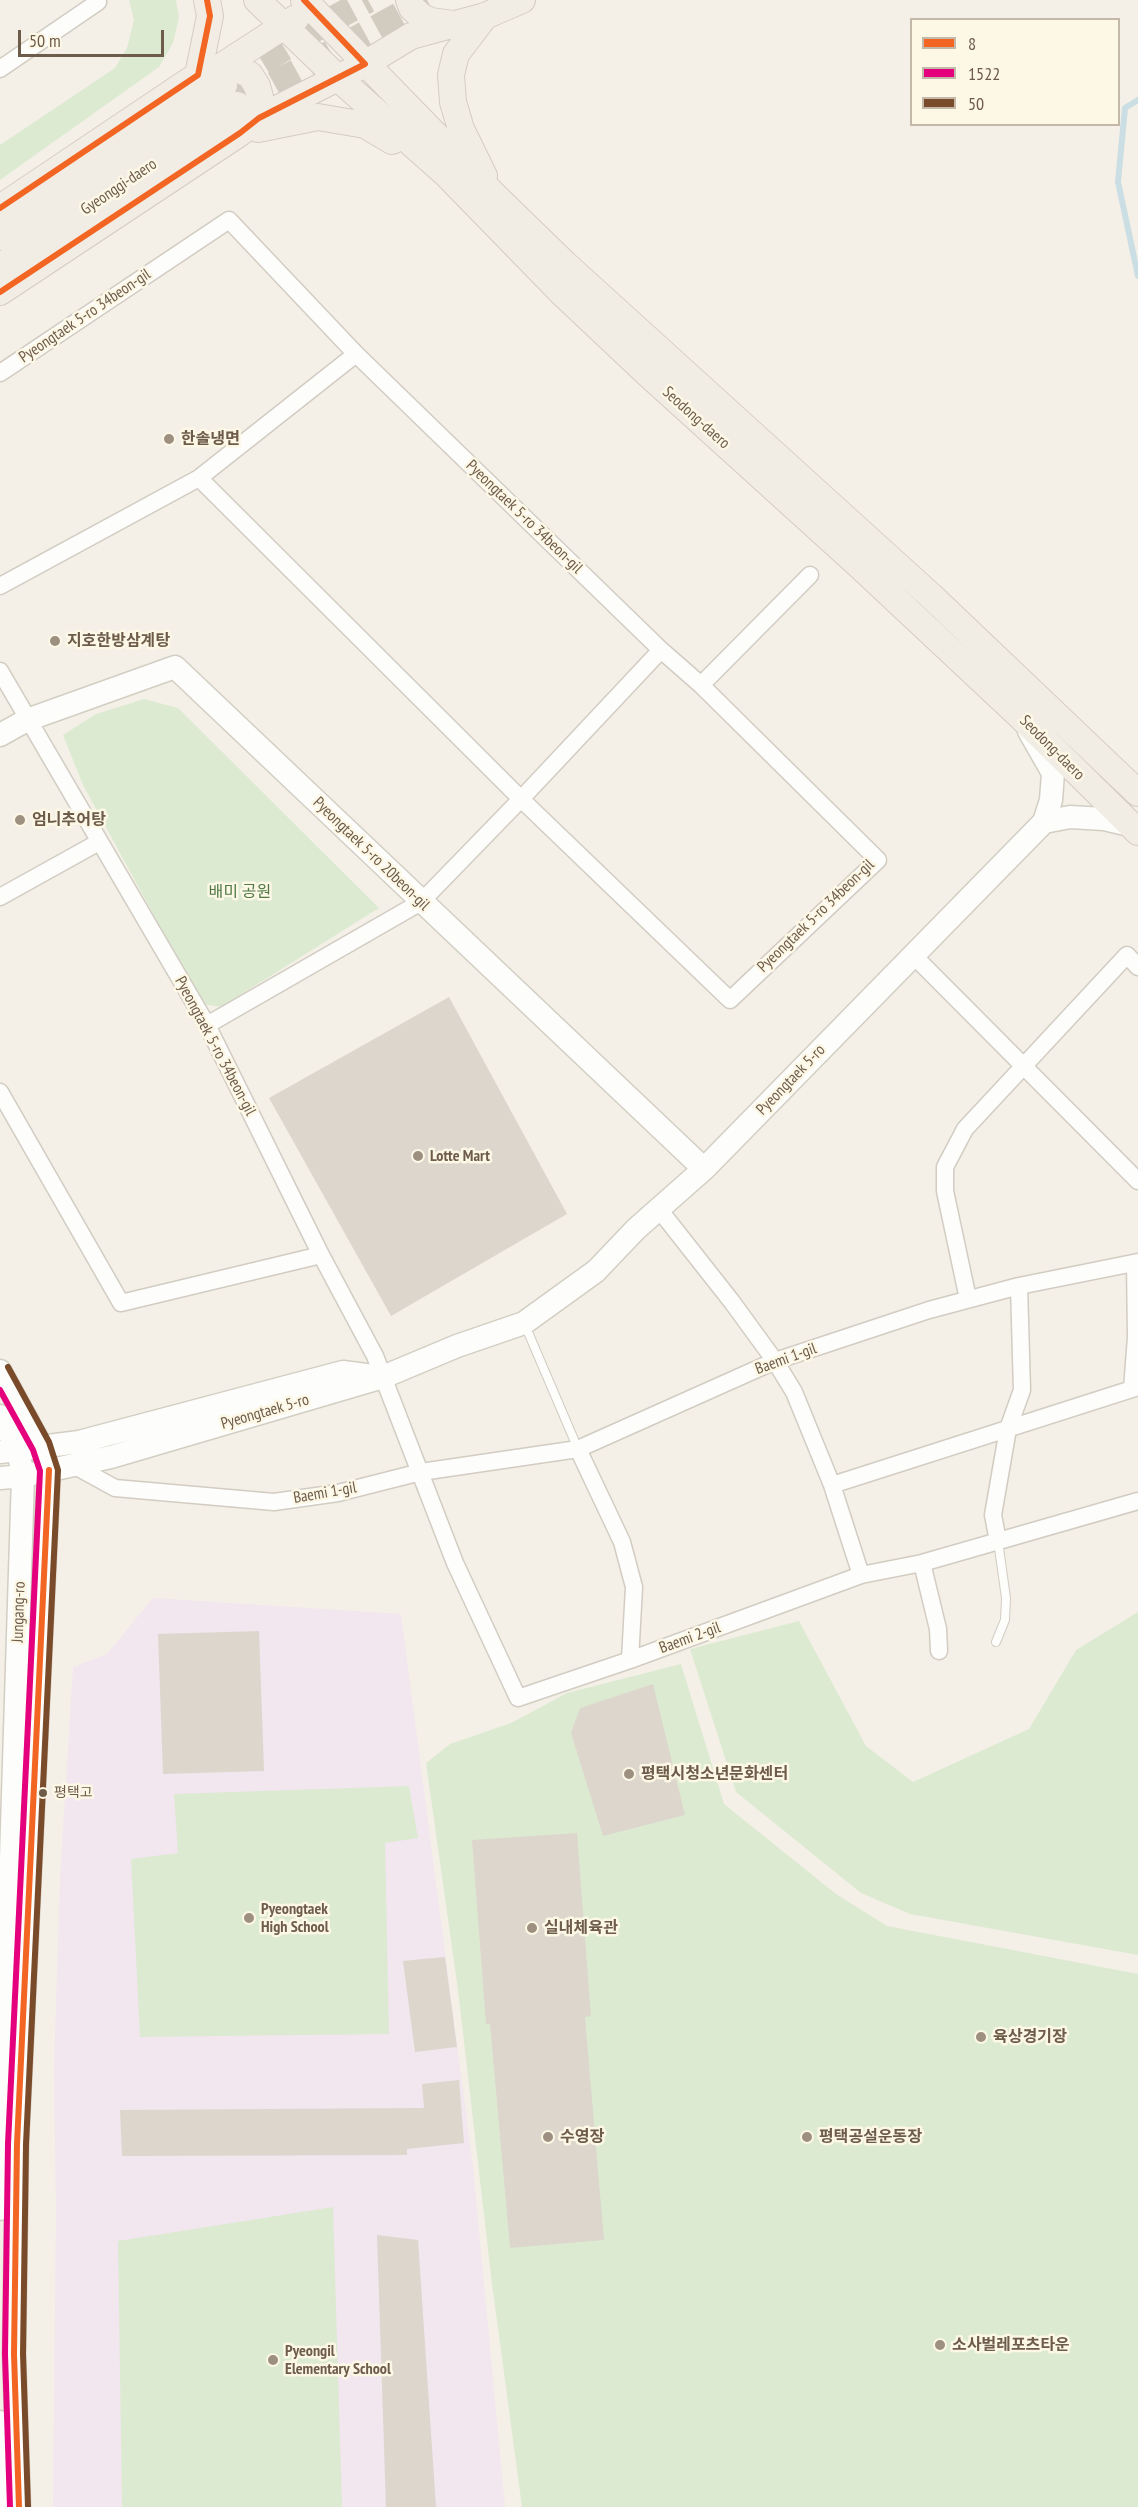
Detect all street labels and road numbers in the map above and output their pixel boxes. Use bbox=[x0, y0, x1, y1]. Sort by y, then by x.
street label: Gyeonggi-daero bbox=[77, 155, 161, 219]
street label: Pyeongtaek 5-ro 34beon-gil bbox=[16, 265, 154, 367]
street label: Seodong-daero bbox=[658, 383, 734, 453]
street label: Pyeongtaek 5-ro 34beon-gil bbox=[462, 456, 586, 578]
street label: Seodong-daero bbox=[1016, 712, 1088, 784]
street label: Pyeongtaek 5-ro 20beon-gil bbox=[309, 793, 433, 915]
street label: Pyeongtaek 5-ro 34beon-gil bbox=[754, 855, 878, 977]
street label: Pyeongtaek 5-ro 34beon-gil bbox=[170, 973, 260, 1119]
street label: Pyeongtaek 5-ro bbox=[753, 1041, 829, 1119]
street label: Baemi 1-gil bbox=[753, 1339, 819, 1379]
street label: Pyeongtaek 5-ro bbox=[219, 1390, 311, 1434]
street label: Baemi 1-gil bbox=[292, 1478, 358, 1508]
street label: Jungang-ro bbox=[8, 1581, 30, 1643]
street label: Baemi 2-gil bbox=[657, 1618, 723, 1658]

